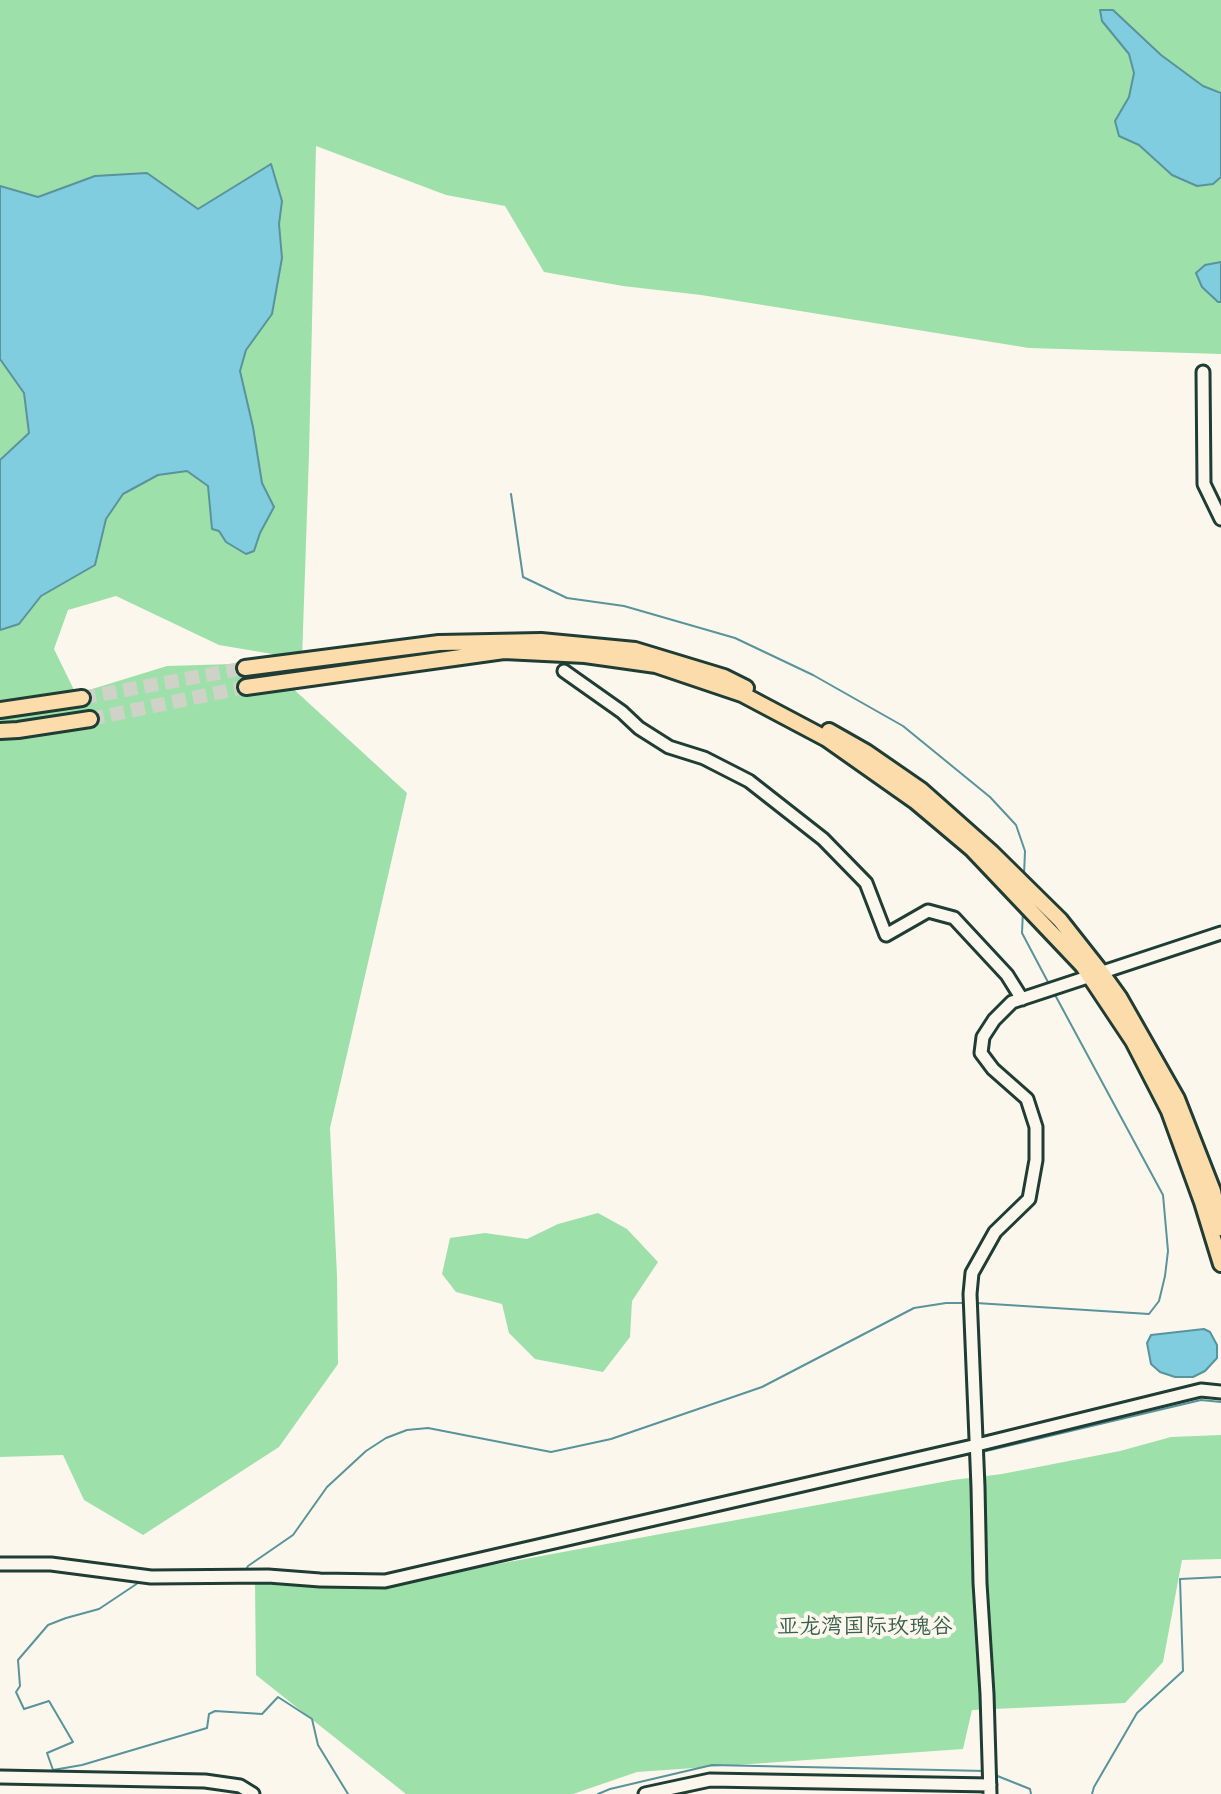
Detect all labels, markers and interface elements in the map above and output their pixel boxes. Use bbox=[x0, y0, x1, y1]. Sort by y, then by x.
park label: 亚龙湾国际玫瑰谷 bbox=[777, 1614, 953, 1640]

